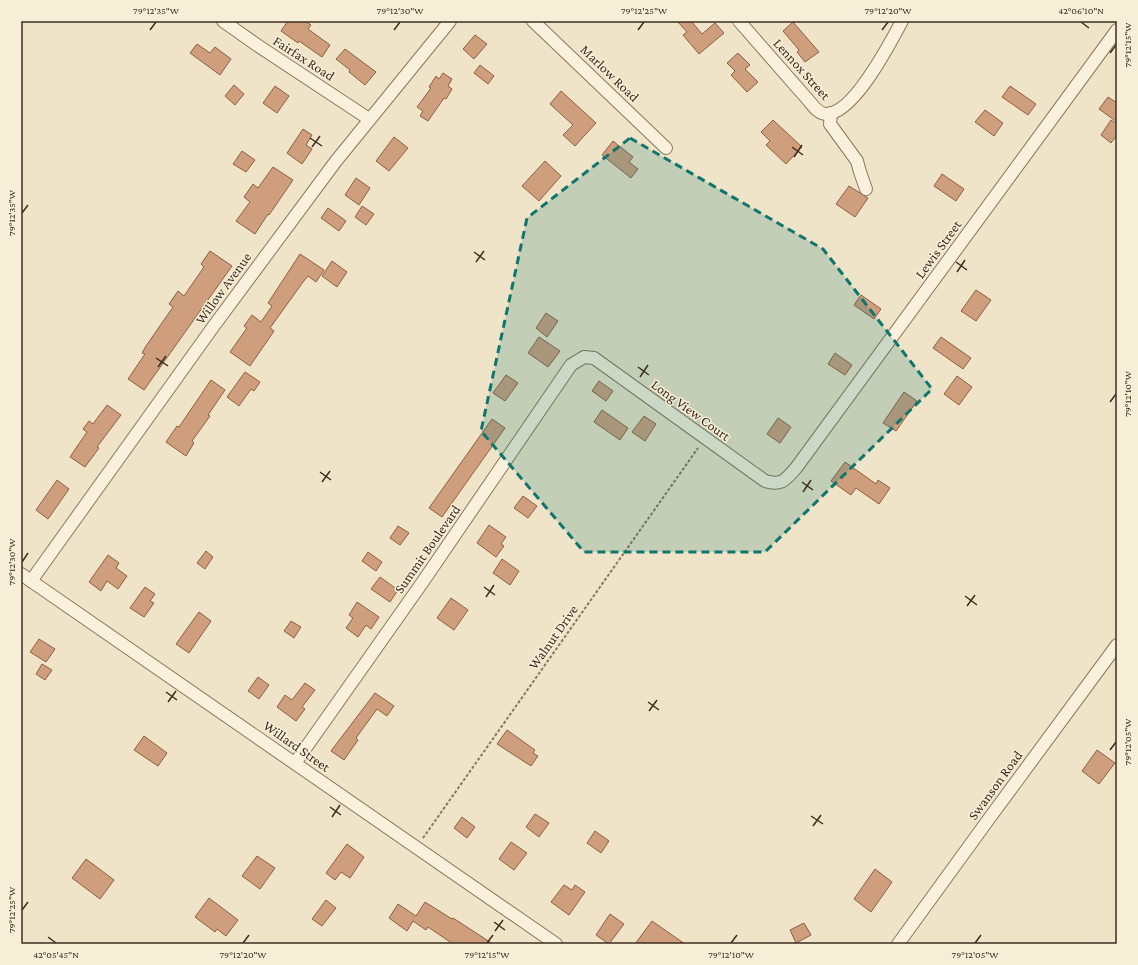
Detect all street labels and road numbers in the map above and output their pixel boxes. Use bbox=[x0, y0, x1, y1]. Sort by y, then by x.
street label: Fairfax Road bbox=[270, 32, 338, 84]
street label: Lennox Street bbox=[770, 35, 834, 103]
street label: Marlow Road bbox=[578, 41, 643, 105]
street label: Lewis Street bbox=[912, 216, 965, 281]
street label: Willow Avenue bbox=[192, 249, 254, 327]
street label: Long View Court bbox=[648, 376, 734, 444]
street label: Summit Boulevard bbox=[391, 501, 464, 596]
street label: Walnut Drive bbox=[525, 602, 581, 672]
street label: Willard Street bbox=[261, 717, 334, 775]
street label: Swanson Road bbox=[965, 747, 1026, 823]

